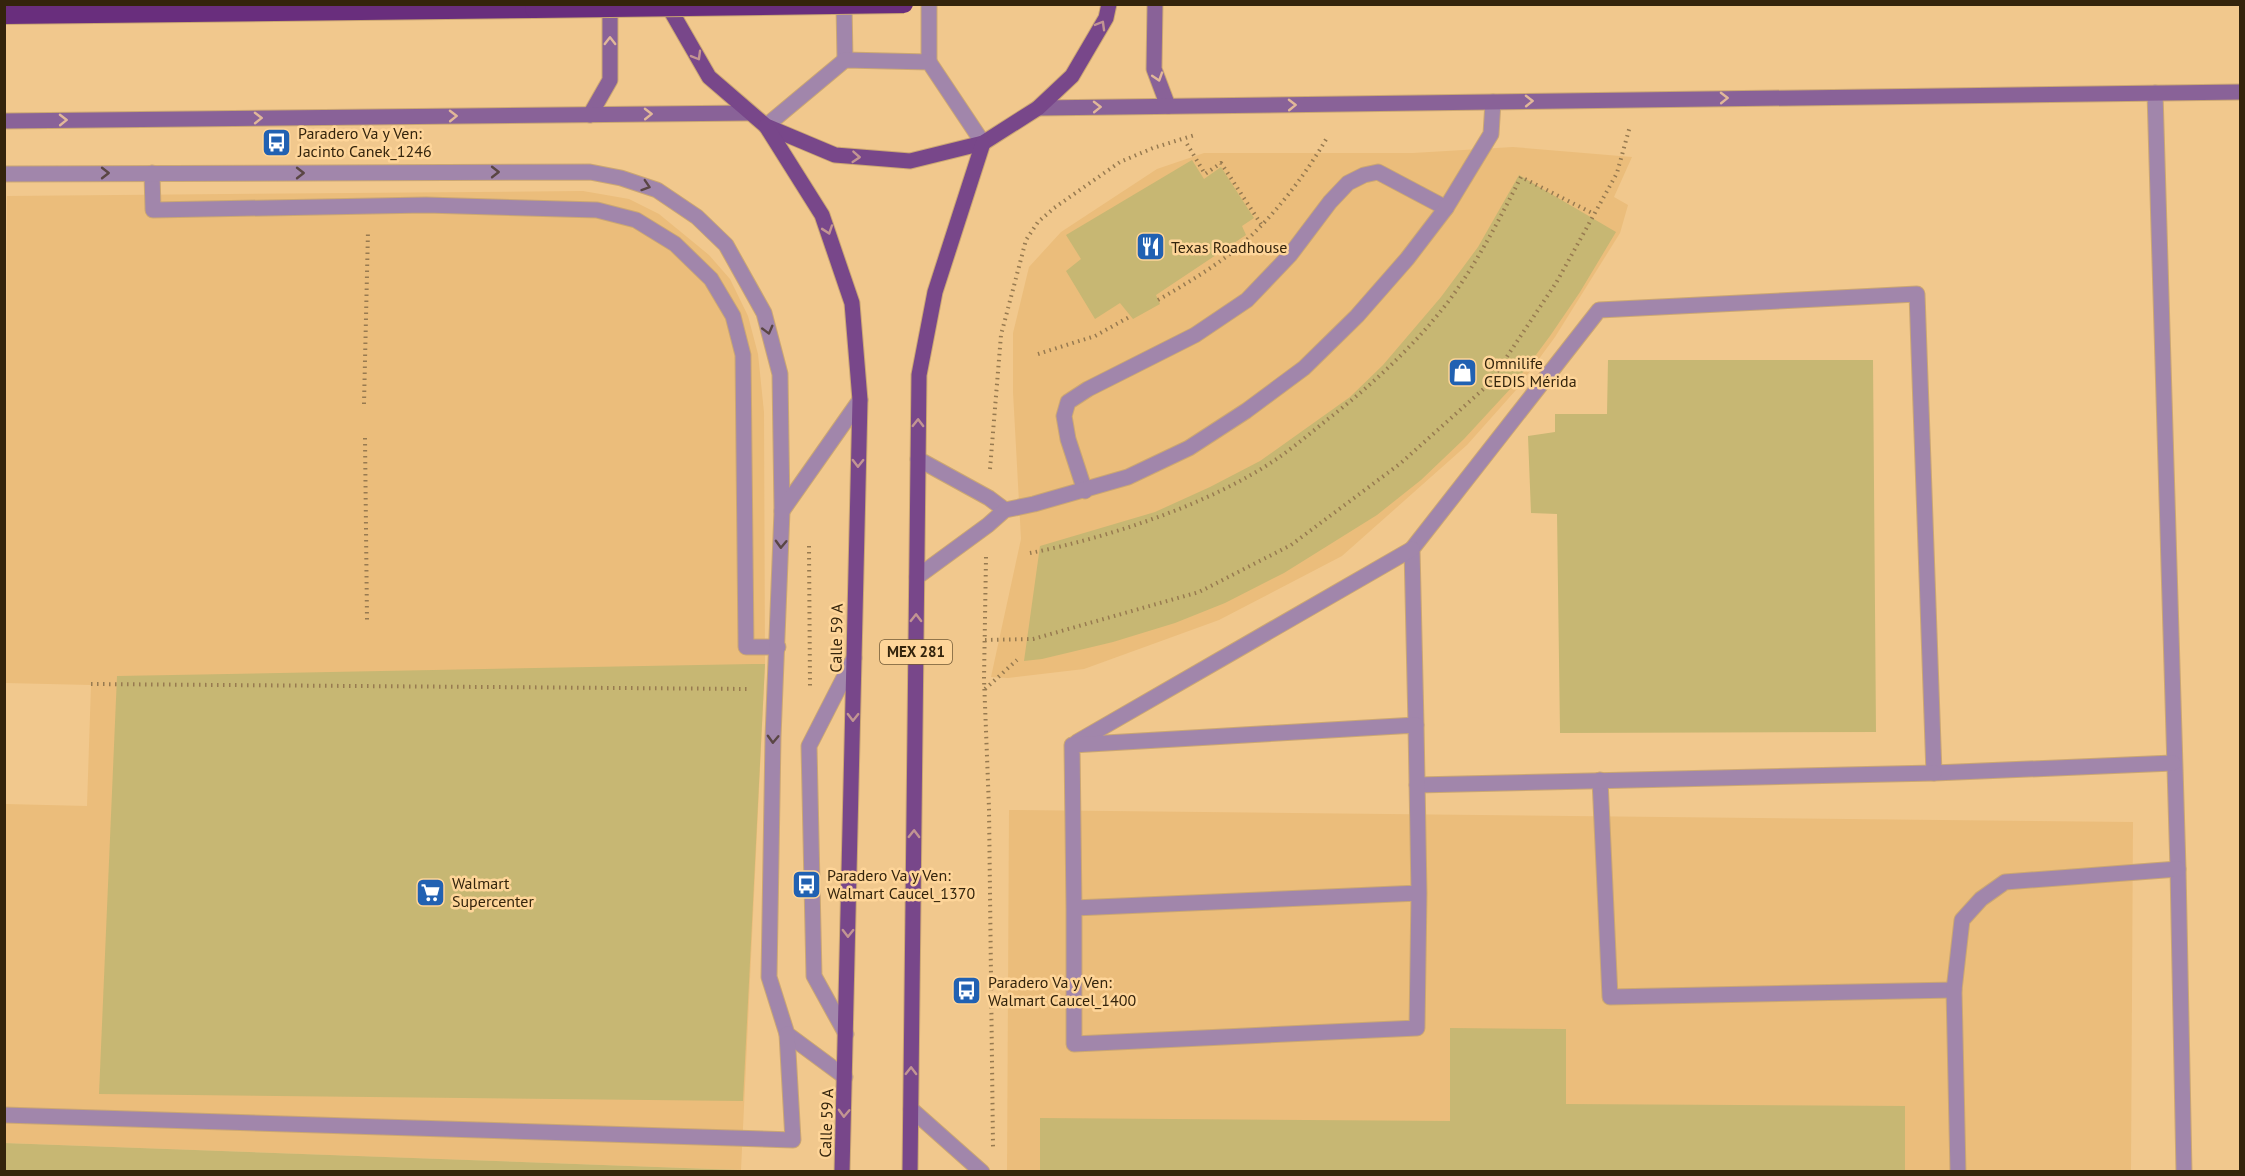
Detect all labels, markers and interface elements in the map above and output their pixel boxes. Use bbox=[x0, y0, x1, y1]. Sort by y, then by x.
one-way arrow bbox=[1094, 21, 1106, 31]
one-way arrow bbox=[604, 37, 616, 46]
one-way arrow bbox=[690, 50, 701, 60]
one-way arrow bbox=[1150, 71, 1163, 82]
one-way arrow bbox=[1719, 92, 1728, 105]
one-way arrow bbox=[1524, 95, 1533, 107]
one-way arrow bbox=[1287, 99, 1296, 111]
one-way arrow bbox=[1092, 101, 1101, 113]
one-way arrow bbox=[643, 108, 652, 120]
one-way arrow bbox=[448, 110, 457, 123]
one-way arrow bbox=[253, 112, 262, 125]
one-way arrow bbox=[58, 114, 67, 127]
place label: Paradero Va y Ven: Jacinto Canek_1246 bbox=[297, 123, 432, 161]
bus stop icon: Paradero Va y Ven: Jacinto Canek_1246 bbox=[261, 126, 293, 158]
one-way arrow bbox=[851, 150, 860, 163]
one-way arrow bbox=[490, 166, 499, 178]
one-way arrow bbox=[100, 167, 109, 179]
one-way arrow bbox=[295, 167, 304, 179]
one-way arrow bbox=[640, 179, 651, 192]
one-way arrow bbox=[820, 224, 833, 235]
restaurant icon: Texas Roadhouse bbox=[1134, 231, 1166, 263]
place label: Texas Roadhouse bbox=[1171, 237, 1287, 257]
one-way arrow bbox=[761, 325, 774, 335]
place label: Omnilife CEDIS Mérida bbox=[1484, 353, 1577, 391]
shop icon: Omnilife CEDIS Mérida bbox=[1447, 356, 1479, 388]
one-way arrow bbox=[912, 419, 924, 428]
one-way arrow bbox=[852, 458, 865, 467]
one-way arrow bbox=[774, 540, 787, 549]
street label: Calle 59 A bbox=[825, 603, 847, 673]
one-way arrow bbox=[910, 614, 922, 623]
road number: MEX 281 bbox=[880, 640, 952, 664]
one-way arrow bbox=[846, 712, 859, 721]
one-way arrow bbox=[767, 735, 780, 744]
one-way arrow bbox=[908, 830, 920, 839]
place label: Paradero Va y Ven: Walmart Caucel_1370 bbox=[827, 865, 976, 903]
bus stop icon: Paradero Va y Ven: Walmart Caucel_1370 bbox=[790, 868, 822, 900]
place label: Walmart Supercenter bbox=[452, 873, 534, 911]
supermarket icon: Walmart Supercenter bbox=[415, 876, 447, 908]
one-way arrow bbox=[842, 928, 854, 937]
place label: Paradero Va y Ven: Walmart Caucel_1400 bbox=[988, 972, 1137, 1010]
bus stop icon: Paradero Va y Ven: Walmart Caucel_1400 bbox=[951, 975, 983, 1007]
one-way arrow bbox=[905, 1067, 918, 1076]
street label: Calle 59 A bbox=[815, 1087, 837, 1158]
one-way arrow bbox=[838, 1109, 850, 1118]

